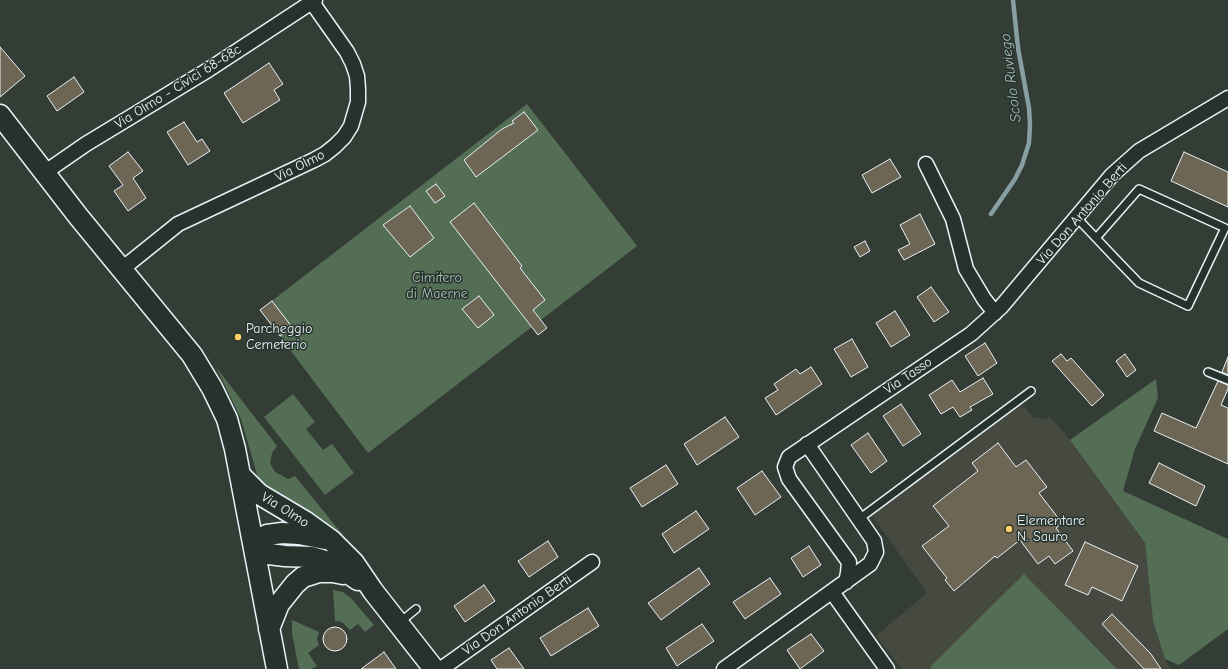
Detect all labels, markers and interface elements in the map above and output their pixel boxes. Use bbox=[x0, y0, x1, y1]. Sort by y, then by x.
water label: Scolo Ruviego bbox=[997, 33, 1025, 123]
street label: Via Olmo - Civici 68-68c bbox=[112, 41, 244, 133]
street label: Via Olmo bbox=[272, 146, 328, 186]
street label: Via Don Antonio Berti bbox=[1033, 160, 1131, 268]
park label: Cimitero di Maerne bbox=[406, 270, 468, 302]
place label: Parcheggio Cemeterio bbox=[246, 321, 312, 354]
marker: Parcheggio Cemeterio bbox=[233, 332, 243, 342]
street label: Via Tasso bbox=[881, 354, 935, 398]
street label: Via Olmo bbox=[258, 489, 312, 531]
place label: Elementare N. Sauro bbox=[1017, 513, 1085, 546]
marker: Elementare N. Sauro bbox=[1004, 524, 1014, 534]
street label: Via Don Antonio Berti bbox=[459, 571, 575, 659]

